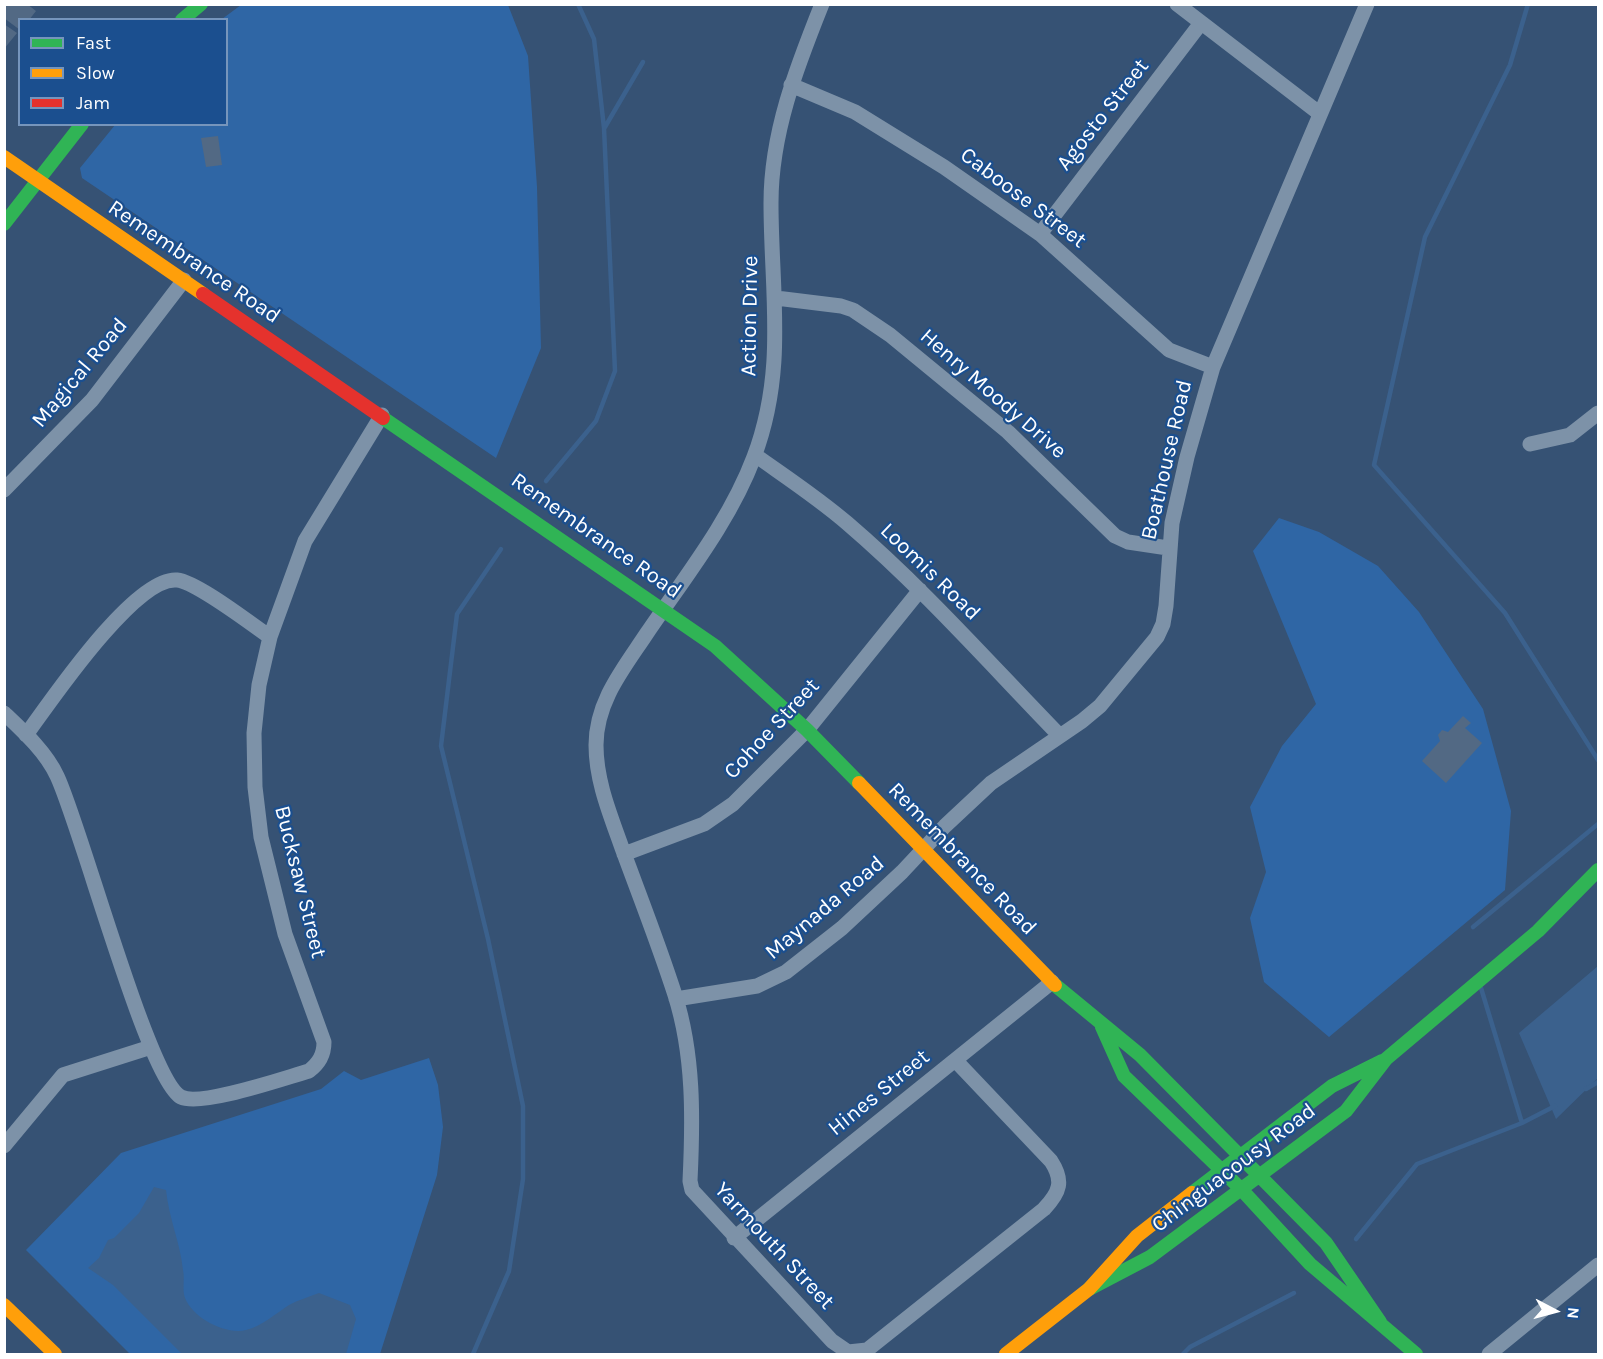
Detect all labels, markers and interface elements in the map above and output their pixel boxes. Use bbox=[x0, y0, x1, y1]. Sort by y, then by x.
legend bbox=[18, 18, 228, 126]
text: Fast bbox=[76, 32, 111, 54]
street label: Agosto Street bbox=[1051, 54, 1155, 176]
text: Slow bbox=[76, 62, 115, 84]
text: Jam bbox=[76, 92, 110, 114]
street label: Caboose Street bbox=[955, 142, 1091, 254]
street label: Remembrance Road bbox=[103, 195, 285, 329]
street label: Action Drive bbox=[736, 255, 764, 377]
street label: Magical Road bbox=[26, 313, 134, 433]
street label: Henry Moody Drive bbox=[914, 323, 1072, 465]
street label: Boathouse Road bbox=[1136, 377, 1198, 543]
street label: Remembrance Road bbox=[506, 467, 686, 605]
street label: Loomis Road bbox=[874, 518, 986, 626]
street label: Cohoe Street bbox=[719, 673, 825, 785]
street label: Remembrance Road bbox=[882, 777, 1042, 941]
street label: Bucksaw Street bbox=[268, 803, 332, 961]
street label: Maynada Road bbox=[760, 851, 890, 965]
street label: Hines Street bbox=[823, 1044, 935, 1142]
street label: Chinguacousy Road bbox=[1147, 1098, 1321, 1238]
street label: Yarmouth Street bbox=[708, 1177, 840, 1315]
north arrow bbox=[1525, 1281, 1585, 1341]
text: N bbox=[1563, 1306, 1583, 1320]

